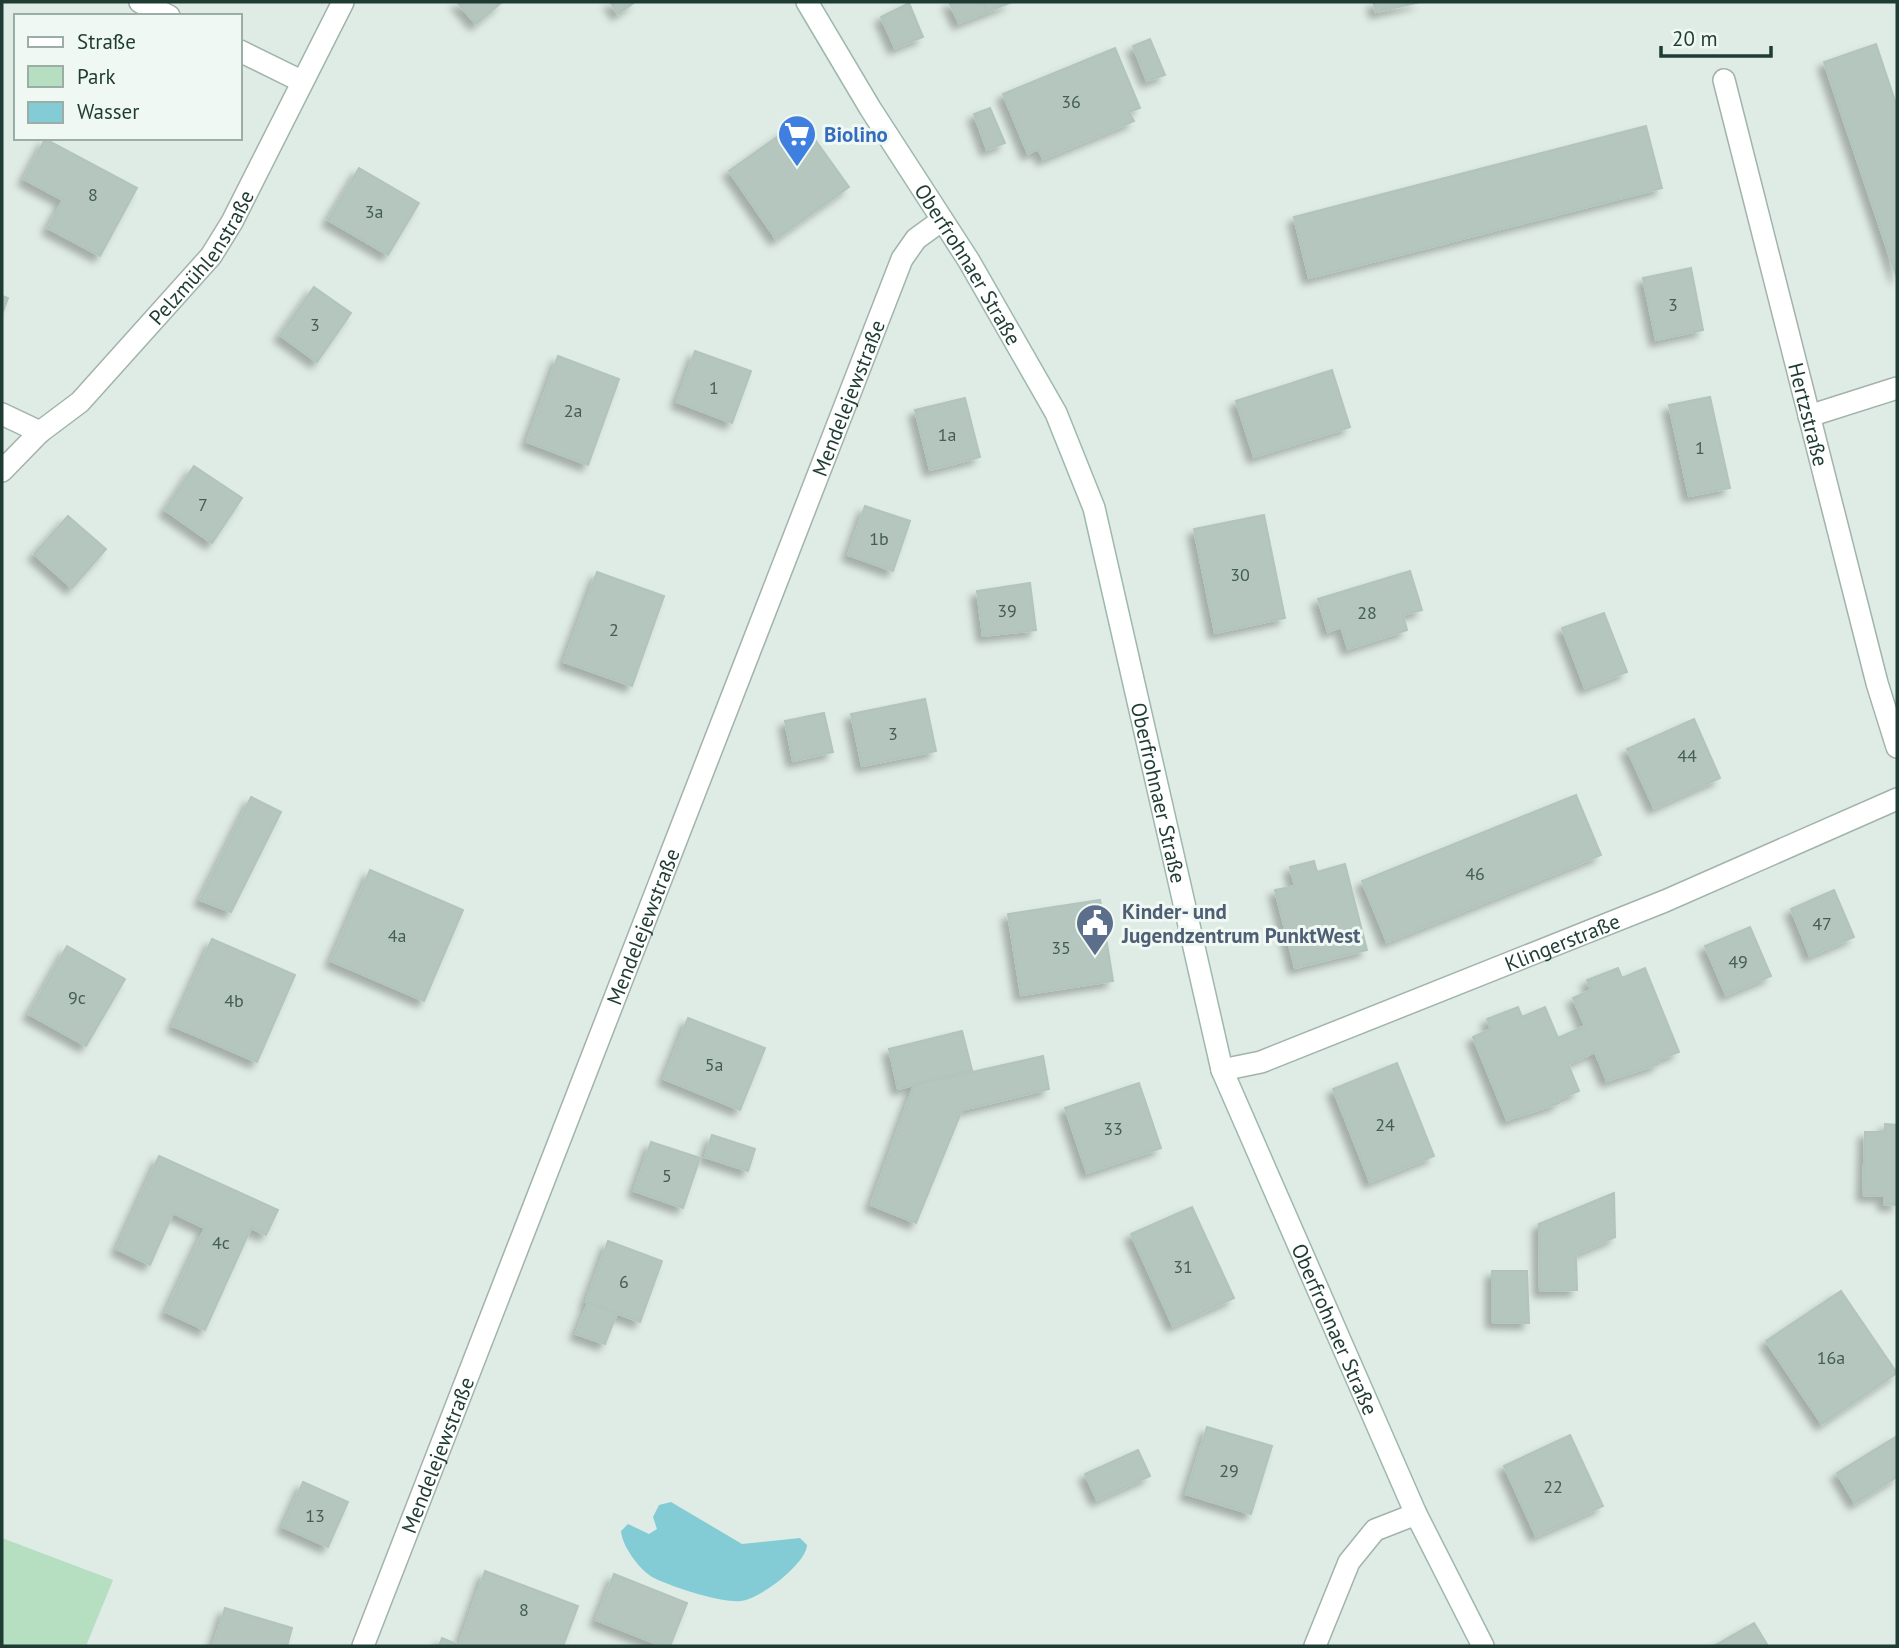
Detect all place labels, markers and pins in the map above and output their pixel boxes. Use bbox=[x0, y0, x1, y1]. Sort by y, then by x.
supermarket icon: Biolino bbox=[776, 113, 818, 168]
place label: Biolino bbox=[824, 121, 888, 148]
place label: Kinder- und Jugendzentrum PunktWest bbox=[1121, 898, 1361, 949]
public building icon: Kinder- und Jugendzentrum PunktWest bbox=[1074, 902, 1116, 957]

